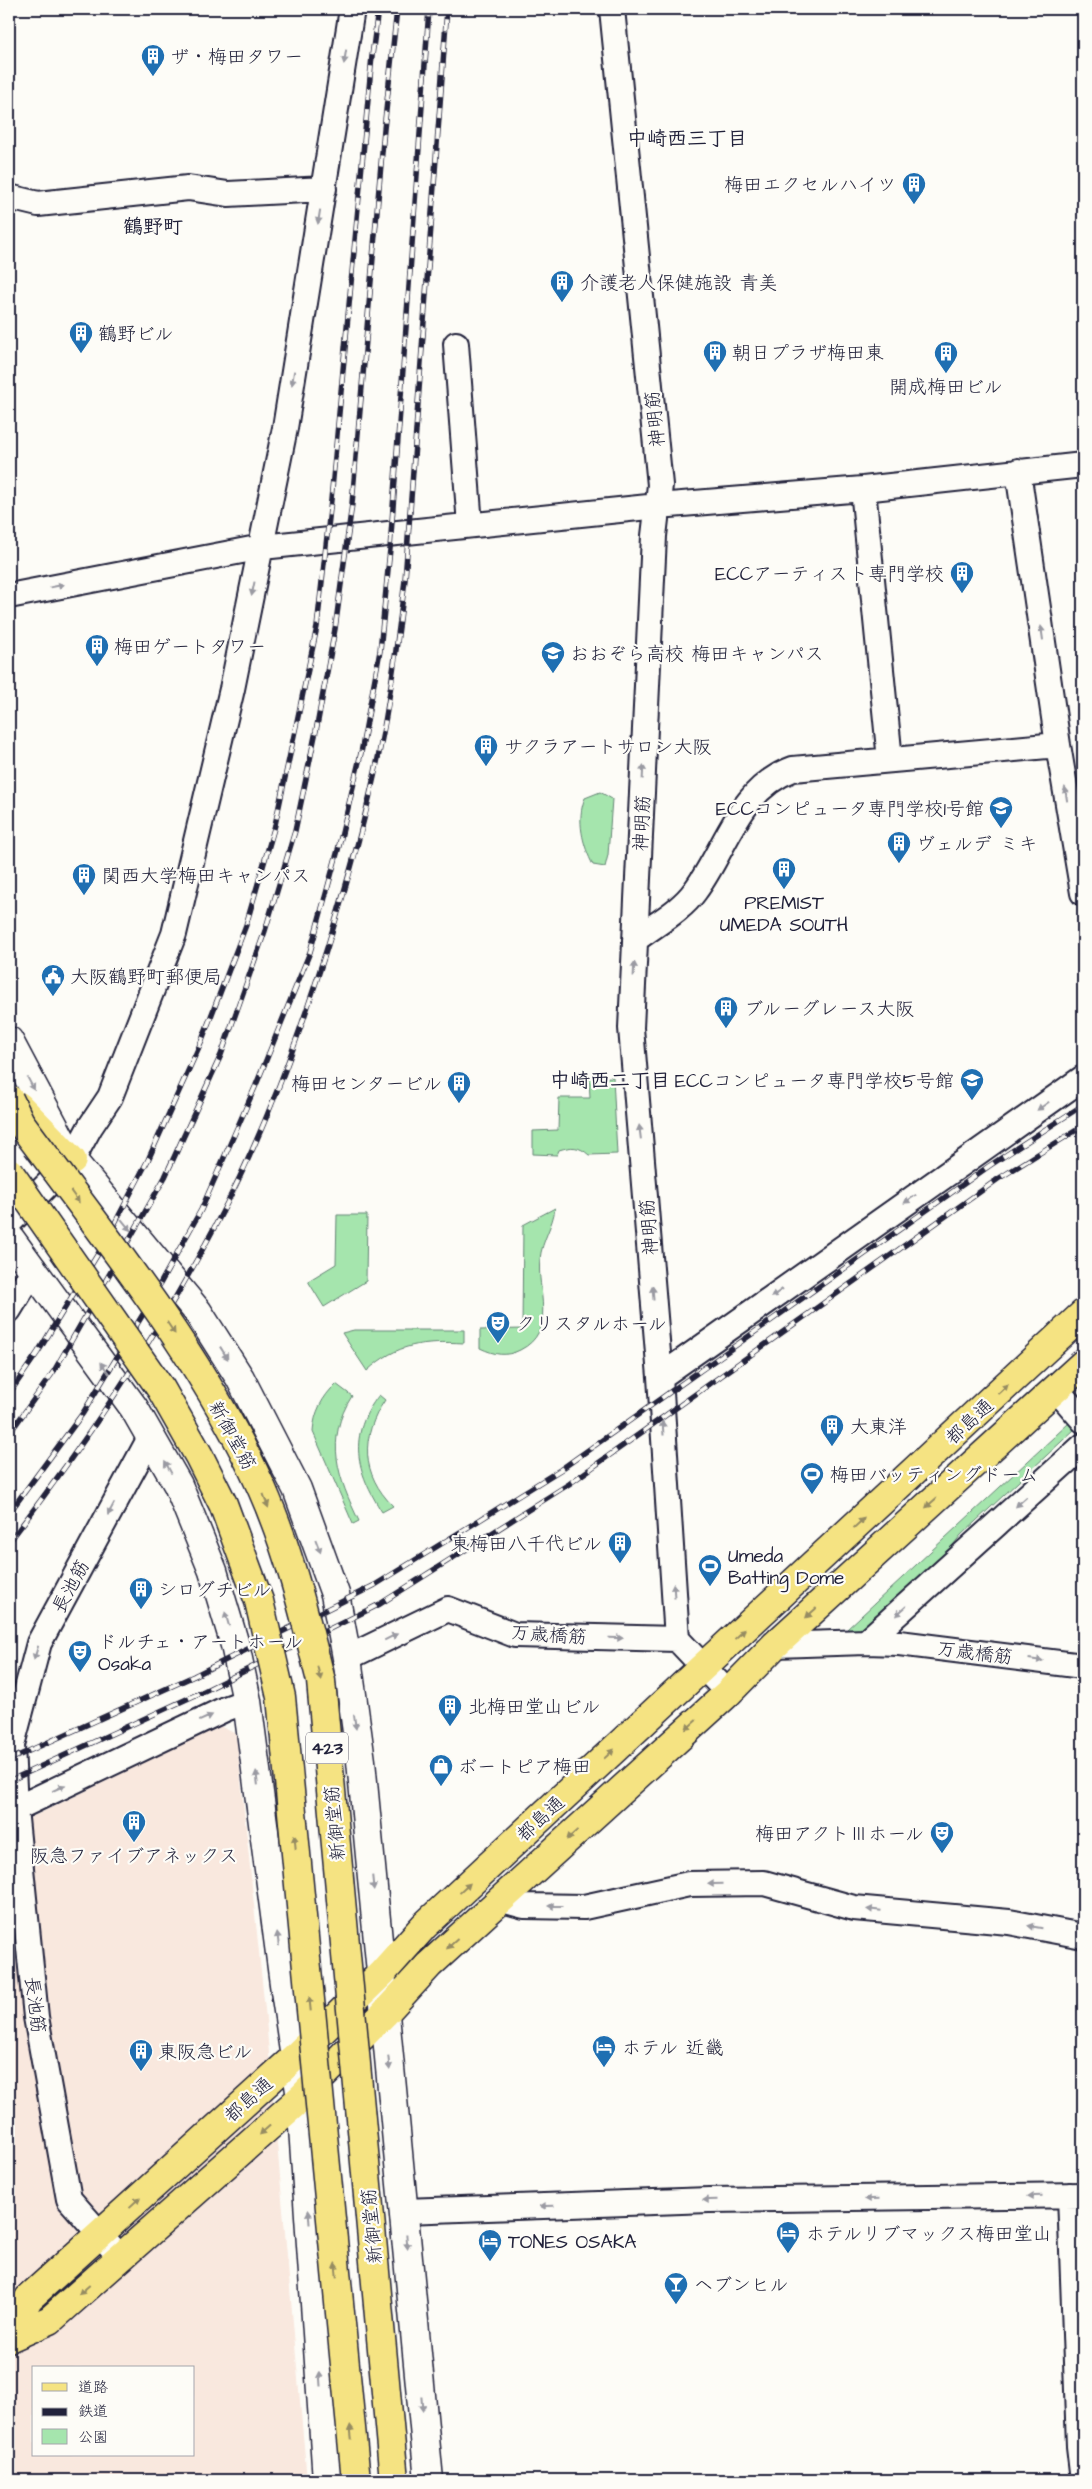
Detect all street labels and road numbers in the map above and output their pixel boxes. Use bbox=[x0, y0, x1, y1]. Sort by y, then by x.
street label: 神明筋 bbox=[639, 389, 672, 449]
street label: 神明筋 bbox=[628, 794, 657, 852]
street label: 神明筋 bbox=[634, 1198, 665, 1256]
street label: 都島通 bbox=[940, 1393, 1000, 1451]
street label: 新御堂筋 bbox=[201, 1396, 262, 1476]
street label: 長池筋 bbox=[46, 1555, 97, 1618]
street label: 万歳橋筋 bbox=[510, 1619, 588, 1652]
street label: 万歳橋筋 bbox=[935, 1635, 1014, 1672]
road number: 423 bbox=[306, 1732, 348, 1764]
street label: 新御堂筋 bbox=[319, 1784, 352, 1862]
street label: 都島通 bbox=[511, 1790, 571, 1848]
street label: 長池筋 bbox=[18, 1975, 51, 2035]
street label: 都島通 bbox=[219, 2071, 279, 2129]
street label: 新御堂筋 bbox=[356, 2187, 389, 2265]

